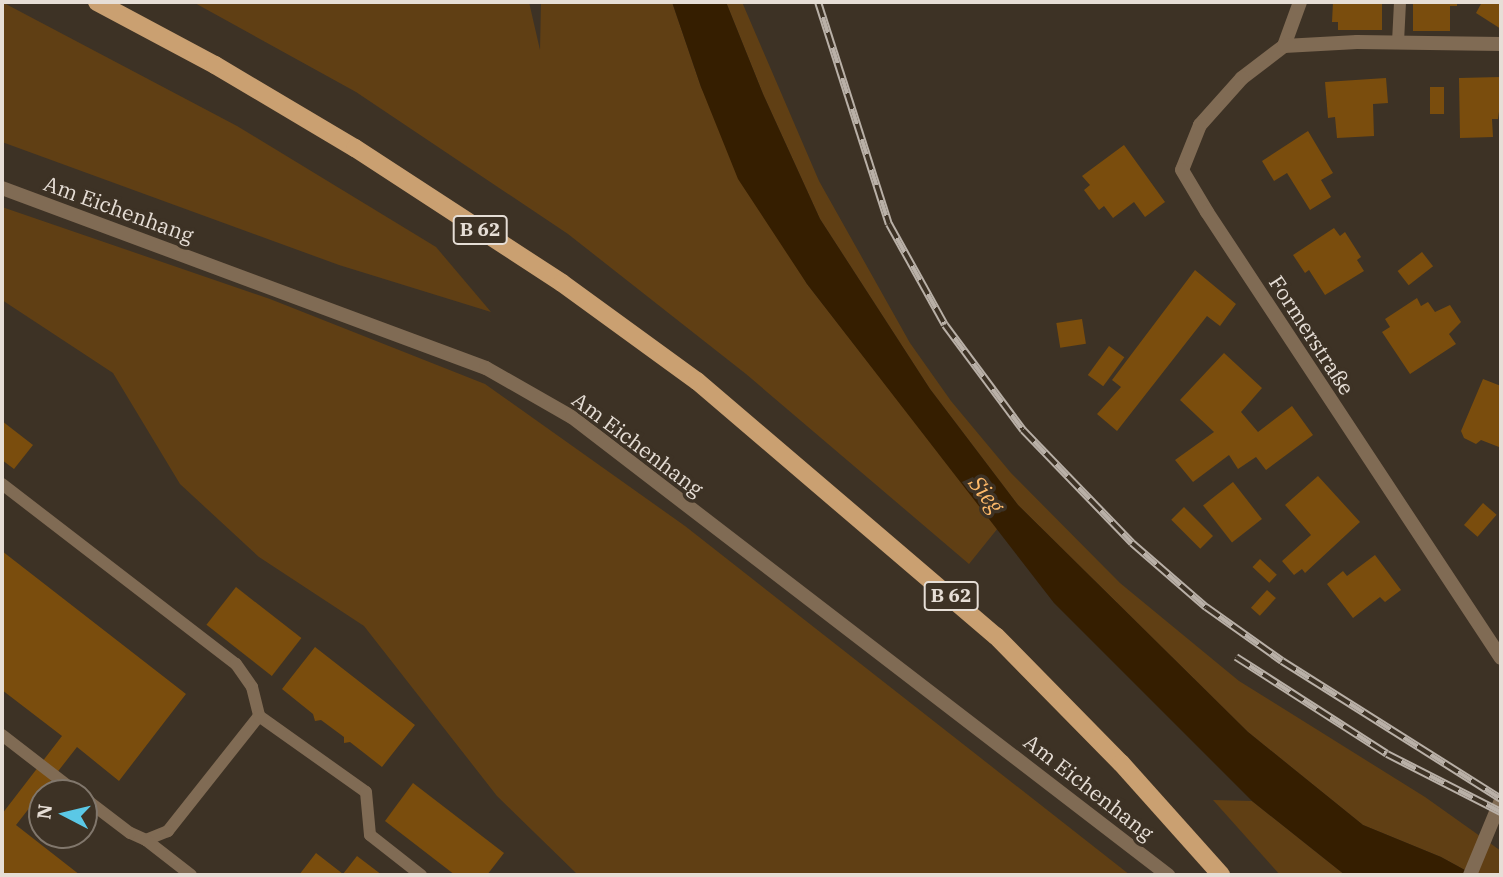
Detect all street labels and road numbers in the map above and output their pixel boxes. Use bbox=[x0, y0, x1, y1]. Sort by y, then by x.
street label: Am Eichenhang bbox=[41, 170, 197, 248]
road number: B 62 bbox=[452, 214, 508, 246]
street label: Formerstraße bbox=[1264, 271, 1360, 399]
street label: Am Eichenhang bbox=[568, 387, 708, 501]
road number: B 62 bbox=[923, 580, 979, 611]
street label: Am Eichenhang bbox=[1019, 729, 1159, 845]

